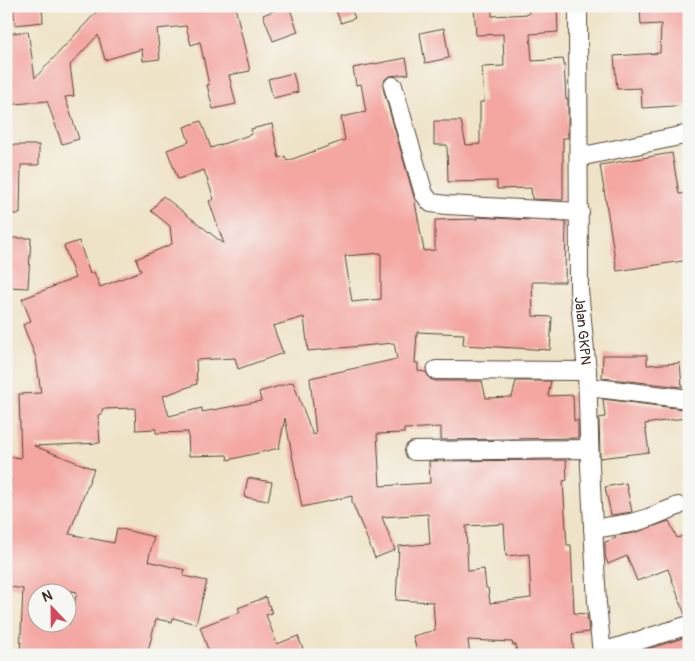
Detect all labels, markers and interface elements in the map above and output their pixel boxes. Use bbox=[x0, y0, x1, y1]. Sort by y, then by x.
street label: Jalan GKPN bbox=[571, 296, 595, 366]
north arrow bbox=[28, 584, 78, 634]
text: N bbox=[40, 587, 55, 606]

